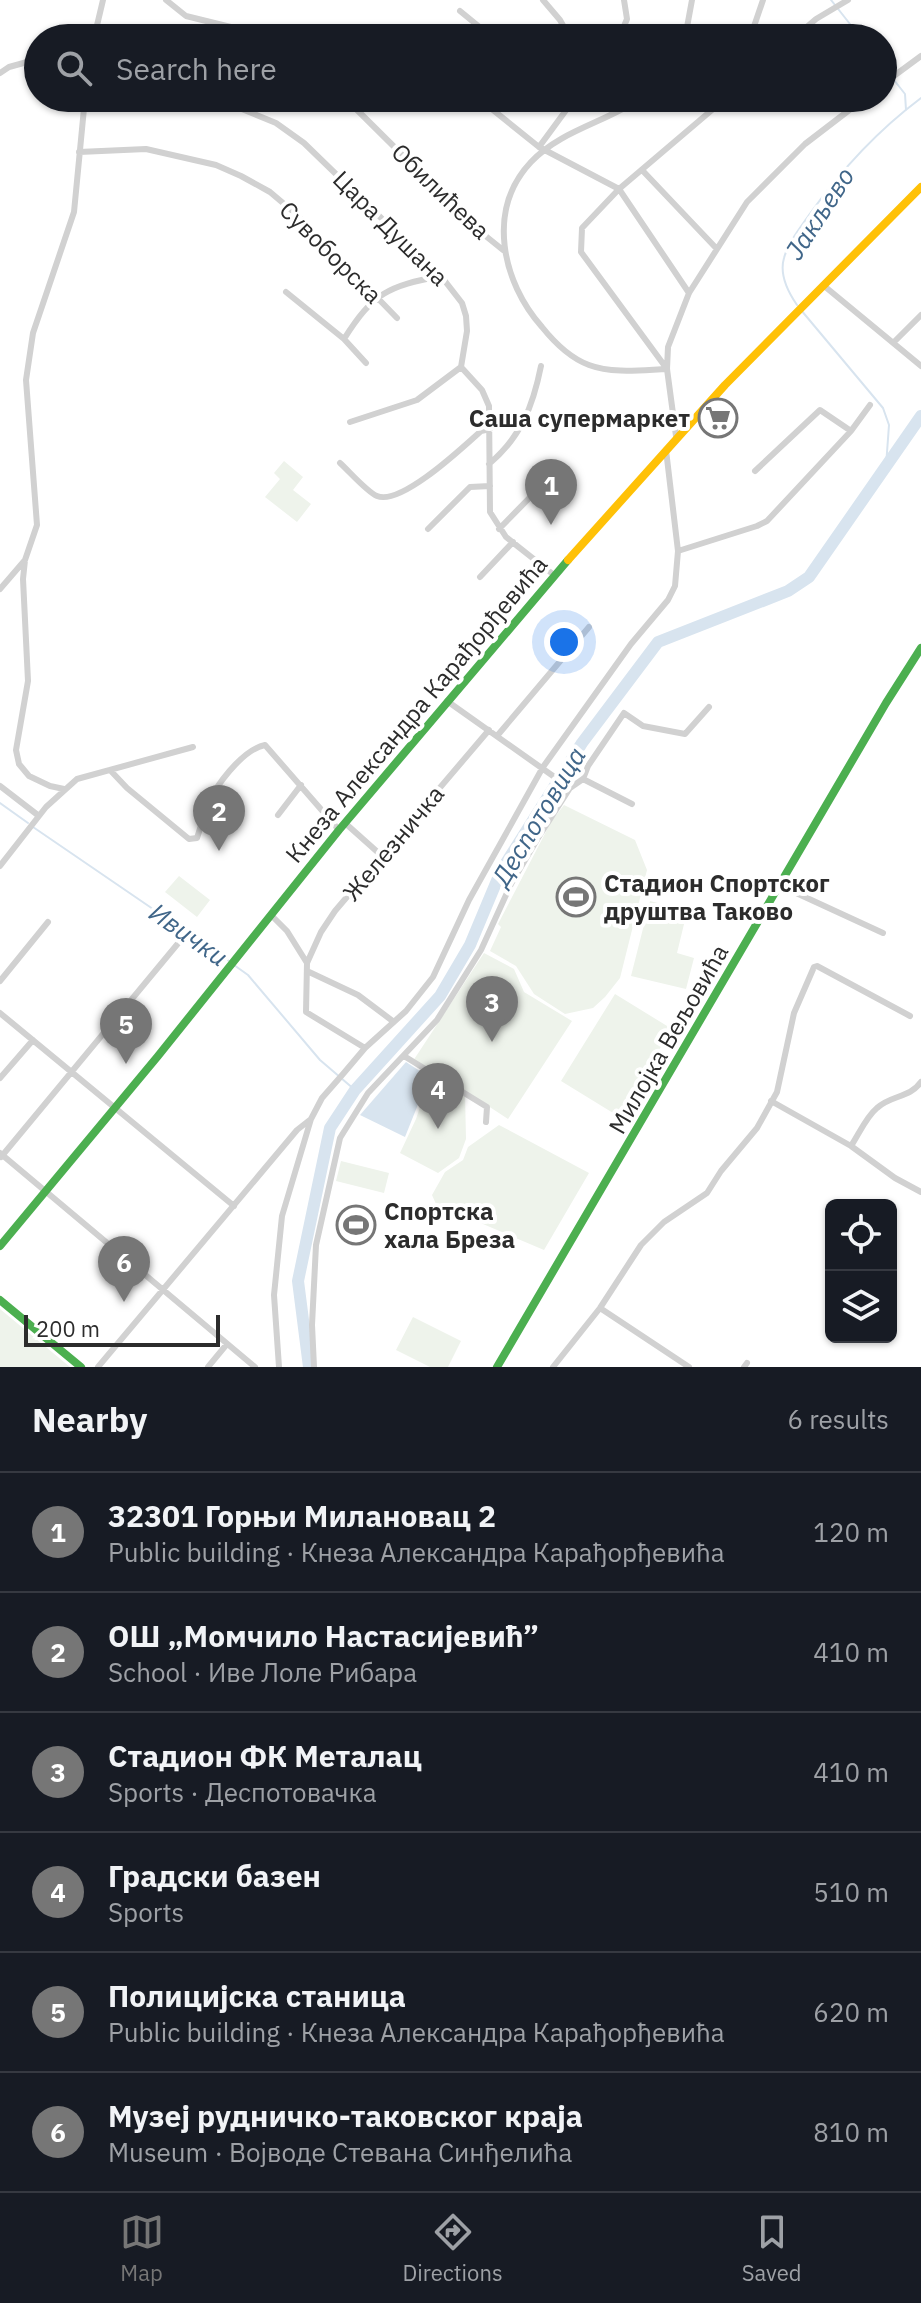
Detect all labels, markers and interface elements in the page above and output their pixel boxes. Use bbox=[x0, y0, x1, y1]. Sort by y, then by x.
search box bbox=[24, 24, 897, 112]
icon: search bbox=[52, 46, 96, 90]
text: Search here bbox=[116, 49, 277, 88]
street label: Обилићева bbox=[385, 136, 497, 246]
water label: Јакљево bbox=[777, 160, 861, 266]
street label: Цара Душана bbox=[326, 163, 456, 293]
street label: Сувоборска bbox=[273, 194, 389, 310]
supermarket icon: Саша супермаркет bbox=[697, 397, 739, 439]
place label: Саша супермаркет bbox=[469, 402, 690, 434]
pin: 1 bbox=[525, 459, 577, 525]
street label: Кнеза Александра Карађорђевића bbox=[278, 549, 554, 869]
your location bbox=[544, 622, 584, 662]
water label: Деспотовица bbox=[482, 740, 593, 893]
street label: Железничка bbox=[335, 778, 451, 908]
pin: 2 bbox=[193, 785, 245, 851]
place label: Стадион Спортског друштва Таково bbox=[604, 867, 830, 927]
sports icon: Стадион Спортског друштва Таково bbox=[555, 876, 597, 918]
water label: Ивички bbox=[143, 895, 235, 973]
street label: Милојка Вељовића bbox=[601, 938, 735, 1139]
pin: 3 bbox=[466, 976, 518, 1042]
pin: 5 bbox=[100, 998, 152, 1064]
pin: 4 bbox=[412, 1063, 464, 1129]
place label: Спортска хала Бреза bbox=[384, 1195, 515, 1255]
map controls bbox=[825, 1199, 897, 1343]
button: locate bbox=[825, 1199, 897, 1271]
sports icon: Спортска хала Бреза bbox=[335, 1204, 377, 1246]
pin: 6 bbox=[98, 1236, 150, 1302]
button: layers bbox=[825, 1271, 897, 1343]
scale bar bbox=[24, 1311, 220, 1347]
text: 200 m bbox=[36, 1314, 100, 1343]
text: Nearby bbox=[32, 1397, 147, 1441]
text: 6 results bbox=[787, 1402, 889, 1436]
text: 32301 Горњи Милановац 2 bbox=[108, 1496, 496, 1535]
text: 1 bbox=[50, 1515, 66, 1549]
text: 120 m bbox=[813, 1515, 889, 1549]
text: Public building · Кнеза Александра Карађорђевића bbox=[108, 1535, 725, 1569]
text: ОШ „Момчило Настасијевић” bbox=[108, 1616, 539, 1655]
text: 2 bbox=[50, 1635, 66, 1669]
text: 410 m bbox=[813, 1635, 889, 1669]
text: School · Иве Лоле Рибара bbox=[108, 1655, 417, 1689]
text: Стадион ФК Металац bbox=[108, 1736, 422, 1775]
text: 3 bbox=[50, 1755, 66, 1789]
text: 410 m bbox=[813, 1755, 889, 1789]
text: Sports · Деспотовачка bbox=[108, 1775, 377, 1809]
text: Градски базен bbox=[108, 1856, 321, 1895]
text: 4 bbox=[50, 1875, 66, 1909]
text: 510 m bbox=[813, 1875, 889, 1909]
text: Sports bbox=[108, 1895, 184, 1929]
text: Полицијска станица bbox=[108, 1976, 406, 2015]
text: 5 bbox=[50, 1995, 66, 2029]
text: 620 m bbox=[813, 1995, 889, 2029]
text: Public building · Кнеза Александра Карађорђевића bbox=[108, 2015, 725, 2049]
text: Музеј рудничко-таковског краја bbox=[108, 2096, 583, 2135]
text: 6 bbox=[50, 2115, 66, 2149]
text: 810 m bbox=[813, 2115, 889, 2149]
text: Museum · Војводе Стевана Синђелића bbox=[108, 2135, 572, 2169]
tab: Map bbox=[120, 2210, 164, 2287]
tab: Directions bbox=[403, 2210, 503, 2287]
tab: Saved bbox=[742, 2210, 801, 2287]

